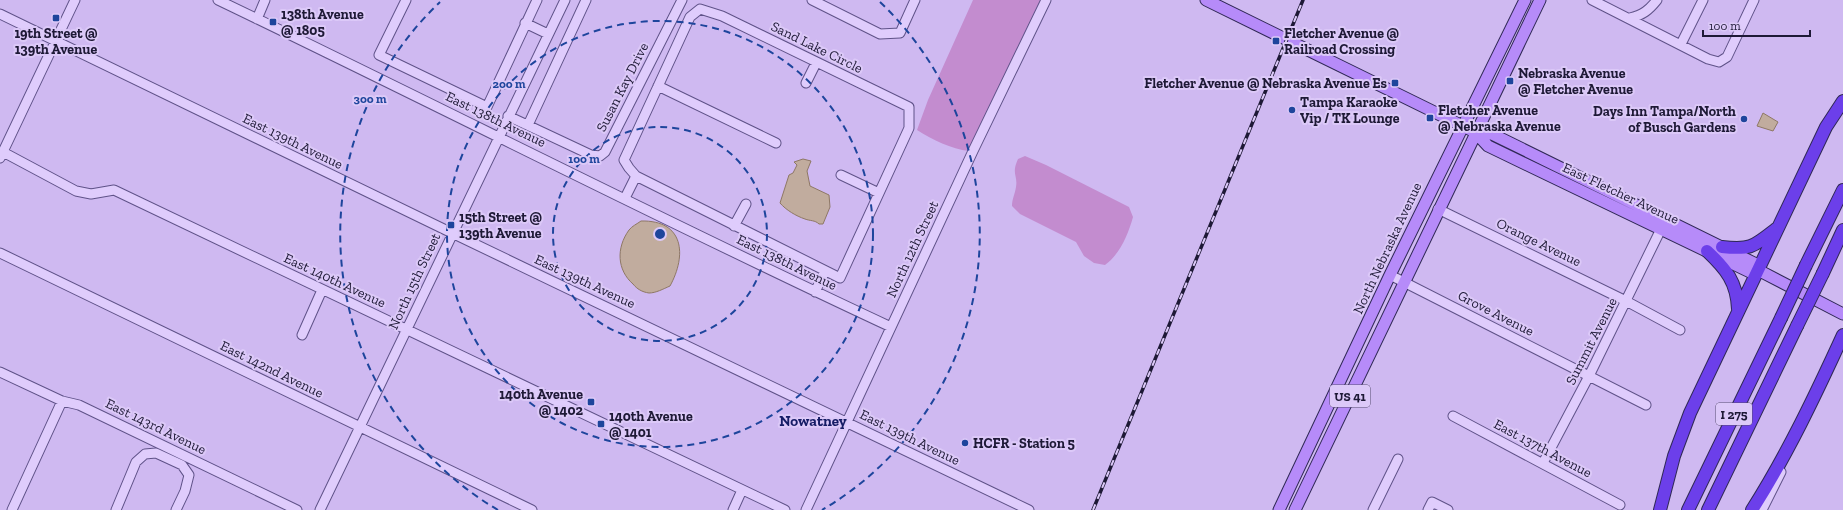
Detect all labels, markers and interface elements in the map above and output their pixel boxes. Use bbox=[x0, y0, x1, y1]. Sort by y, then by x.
place label: 138th Avenue @ 1805 bbox=[281, 6, 364, 39]
scale bar bbox=[1703, 12, 1810, 38]
marker: 19th Street @ 139th Avenue bbox=[51, 13, 61, 23]
marker: 138th Avenue @ 1805 bbox=[268, 17, 278, 27]
street label: Sand Lake Circle bbox=[768, 18, 866, 77]
text: 100 m bbox=[1709, 19, 1741, 33]
place label: 19th Street @ 139th Avenue bbox=[14, 25, 98, 58]
place label: Fletcher Avenue @ Railroad Crossing bbox=[1284, 25, 1400, 58]
marker: Fletcher Avenue @ Railroad Crossing bbox=[1271, 36, 1281, 46]
street label: Susan Kay Drive bbox=[593, 39, 652, 135]
place label: Nebraska Avenue @ Fletcher Avenue bbox=[1518, 65, 1633, 98]
place label: Fletcher Avenue @ Nebraska Avenue Es bbox=[1144, 75, 1388, 92]
marker: Nebraska Avenue @ Fletcher Avenue bbox=[1505, 76, 1515, 86]
text: 200 m bbox=[492, 77, 526, 91]
marker: Fletcher Avenue @ Nebraska Avenue Es bbox=[1390, 78, 1400, 88]
street label: East 138th Avenue bbox=[443, 88, 549, 151]
text: 300 m bbox=[354, 92, 387, 106]
place label: Tampa Karaoke Vip / TK Lounge bbox=[1300, 94, 1400, 127]
place label: Fletcher Avenue @ Nebraska Avenue bbox=[1438, 102, 1561, 135]
place label: Days Inn Tampa/North of Busch Gardens bbox=[1593, 103, 1737, 136]
marker: Tampa Karaoke Vip / TK Lounge bbox=[1287, 105, 1297, 115]
street label: East 139th Avenue bbox=[240, 110, 346, 173]
marker: Fletcher Avenue @ Nebraska Avenue bbox=[1425, 113, 1435, 123]
marker: Days Inn Tampa/North of Busch Gardens bbox=[1739, 114, 1749, 124]
text: 100 m bbox=[568, 152, 600, 166]
street label: East Fletcher Avenue bbox=[1560, 159, 1682, 228]
street label: North Nebraska Avenue bbox=[1349, 179, 1426, 317]
street label: North 12th Street bbox=[883, 197, 943, 300]
place label: 15th Street @ 139th Avenue bbox=[459, 209, 543, 242]
street label: Orange Avenue bbox=[1494, 215, 1584, 270]
marker: 15th Street @ 139th Avenue bbox=[446, 220, 456, 230]
centre of rings bbox=[653, 227, 667, 241]
street label: North 15th Street bbox=[385, 229, 445, 332]
street label: East 138th Avenue bbox=[734, 231, 840, 294]
street label: East 140th Avenue bbox=[281, 249, 389, 312]
street label: East 139th Avenue bbox=[532, 251, 638, 312]
street label: Grove Avenue bbox=[1455, 287, 1537, 340]
street label: Summit Avenue bbox=[1562, 294, 1621, 388]
street label: East 142nd Avenue bbox=[218, 337, 326, 402]
road number: US 41 bbox=[1330, 385, 1370, 407]
place label: 140th Avenue @ 1402 bbox=[499, 386, 583, 419]
street label: East 143rd Avenue bbox=[103, 395, 209, 458]
marker: 140th Avenue @ 1402 bbox=[586, 397, 596, 407]
road number: I 275 bbox=[1716, 403, 1752, 425]
street label: East 139th Avenue bbox=[857, 406, 963, 469]
place label: 140th Avenue @ 1401 bbox=[609, 408, 693, 441]
district label: Nowatney bbox=[779, 412, 847, 430]
street label: East 137th Avenue bbox=[1491, 416, 1595, 482]
marker: 140th Avenue @ 1401 bbox=[596, 419, 606, 429]
place label: HCFR - Station 5 bbox=[973, 435, 1075, 452]
marker: HCFR - Station 5 bbox=[960, 438, 970, 448]

